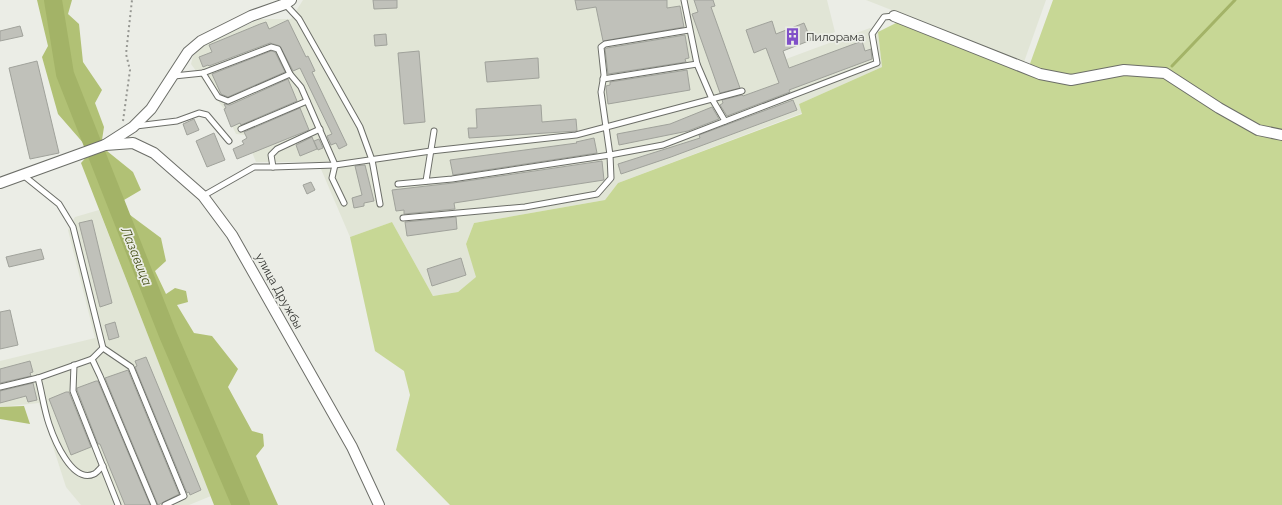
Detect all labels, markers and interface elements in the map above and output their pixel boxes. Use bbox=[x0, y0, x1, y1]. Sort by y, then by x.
building icon: Пилорама bbox=[783, 27, 803, 47]
place label: Пилорама bbox=[806, 30, 865, 44]
water label: Лазавица bbox=[118, 224, 155, 288]
street label: улица Дружбы bbox=[252, 251, 306, 331]

